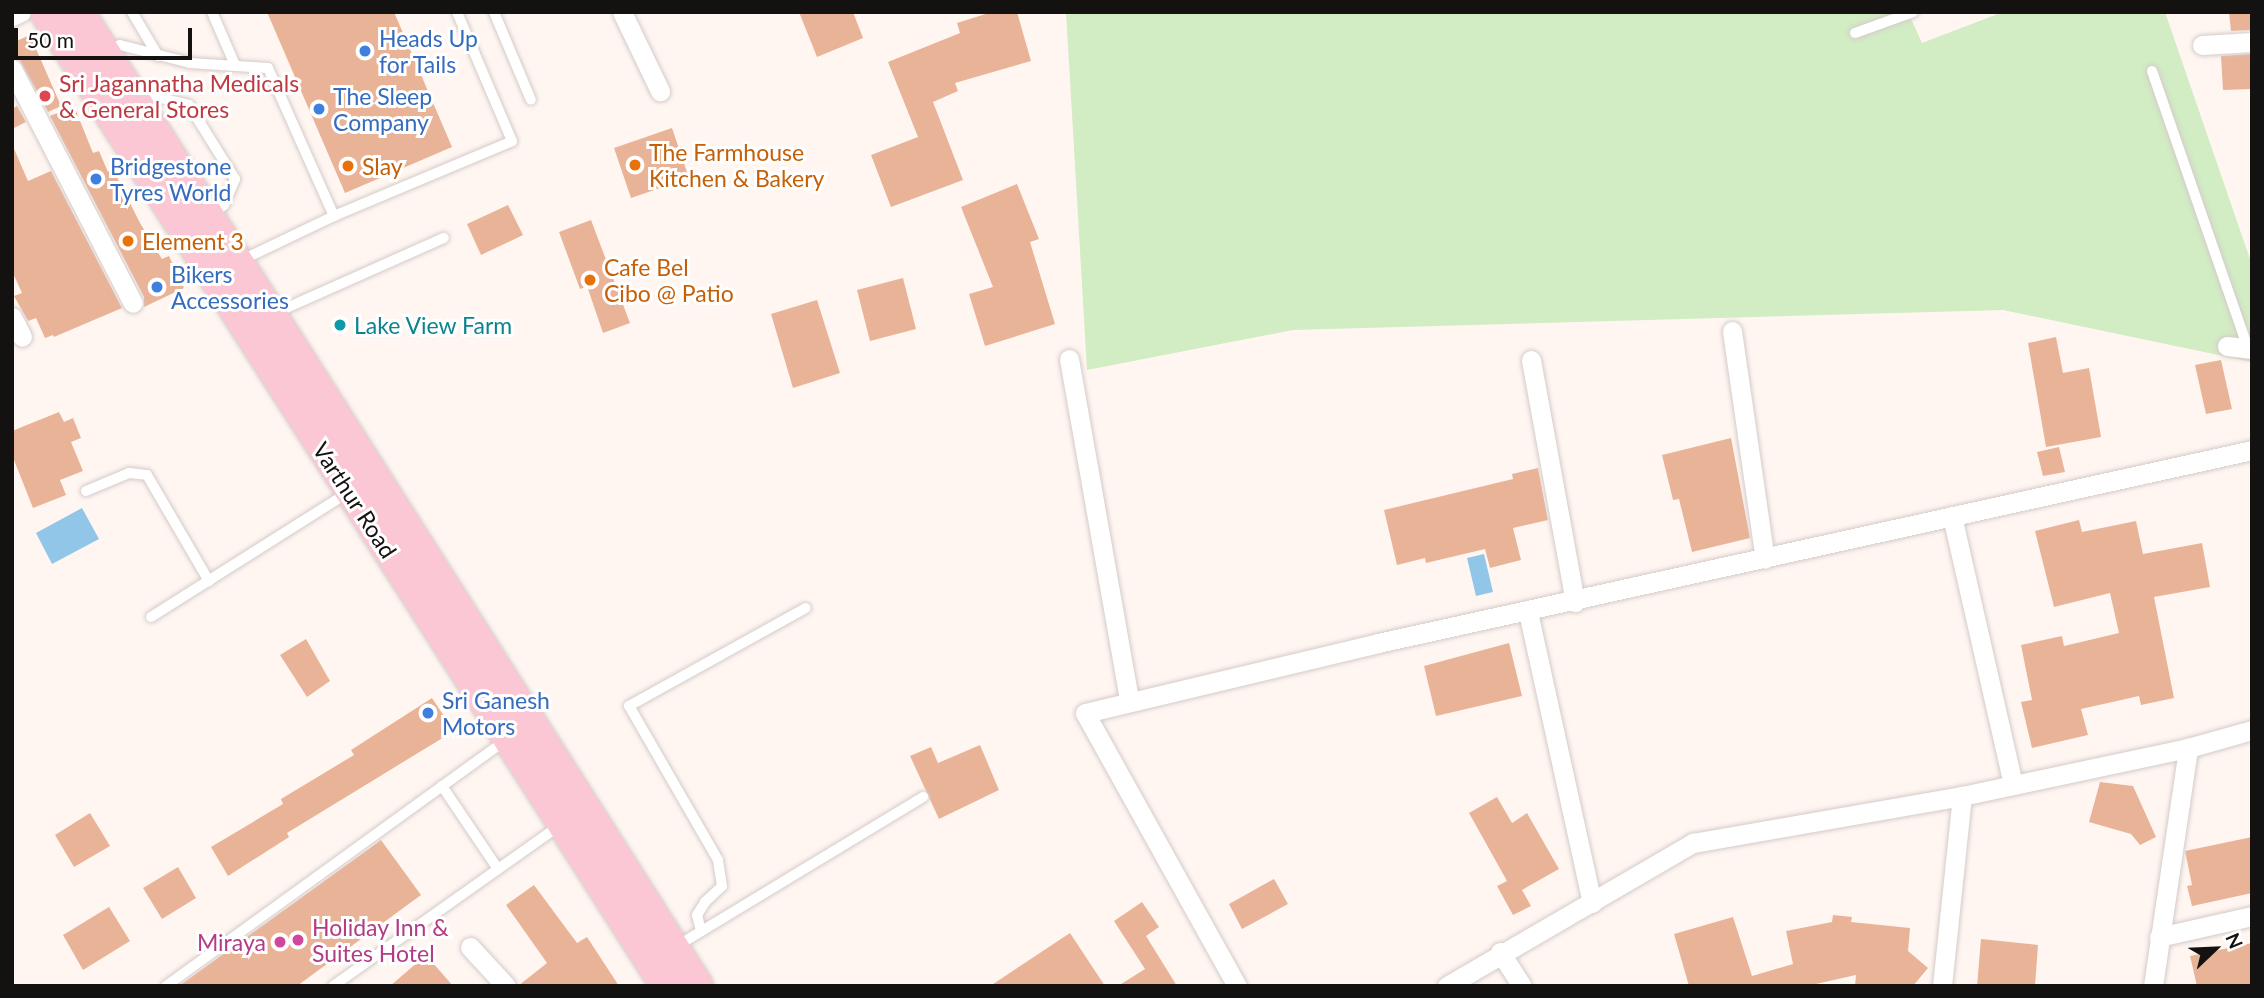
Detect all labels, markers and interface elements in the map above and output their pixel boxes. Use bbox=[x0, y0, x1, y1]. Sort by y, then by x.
scale bar bbox=[18, 14, 196, 58]
place label: Heads Up for Tails bbox=[379, 24, 478, 78]
text: 50 m bbox=[27, 27, 74, 52]
marker: Heads Up for Tails bbox=[357, 43, 373, 59]
place label: Sri Jagannatha Medicals & General Stores bbox=[59, 69, 300, 123]
place label: The Sleep Company bbox=[333, 82, 432, 136]
marker: Sri Jagannatha Medicals & General Stores bbox=[37, 88, 53, 104]
marker: The Sleep Company bbox=[311, 101, 327, 117]
place label: The Farmhouse Kitchen & Bakery bbox=[649, 138, 824, 192]
place label: Bridgestone Tyres World bbox=[110, 152, 232, 206]
place label: Slay bbox=[362, 152, 403, 180]
marker: The Farmhouse Kitchen & Bakery bbox=[627, 157, 643, 173]
marker: Slay bbox=[340, 158, 356, 174]
marker: Bridgestone Tyres World bbox=[88, 171, 104, 187]
place label: Element 3 bbox=[142, 227, 244, 255]
marker: Element 3 bbox=[120, 233, 136, 249]
place label: Cafe Bel Cibo @ Patio bbox=[604, 253, 734, 307]
place label: Bikers Accessories bbox=[171, 260, 289, 314]
marker: Cafe Bel Cibo @ Patio bbox=[582, 272, 598, 288]
marker: Bikers Accessories bbox=[149, 279, 165, 295]
place label: Lake View Farm bbox=[354, 311, 513, 339]
marker: Lake View Farm bbox=[332, 317, 348, 333]
street label: Varthur Road bbox=[307, 437, 403, 563]
place label: Sri Ganesh Motors bbox=[442, 686, 550, 740]
marker: Sri Ganesh Motors bbox=[420, 705, 436, 721]
place label: Holiday Inn & Suites Hotel bbox=[312, 913, 449, 967]
north arrow bbox=[2180, 914, 2250, 984]
place label: Miraya bbox=[197, 928, 266, 956]
text: N bbox=[2221, 929, 2248, 952]
marker: Holiday Inn & Suites Hotel bbox=[290, 932, 306, 948]
marker: Miraya bbox=[272, 934, 288, 950]

